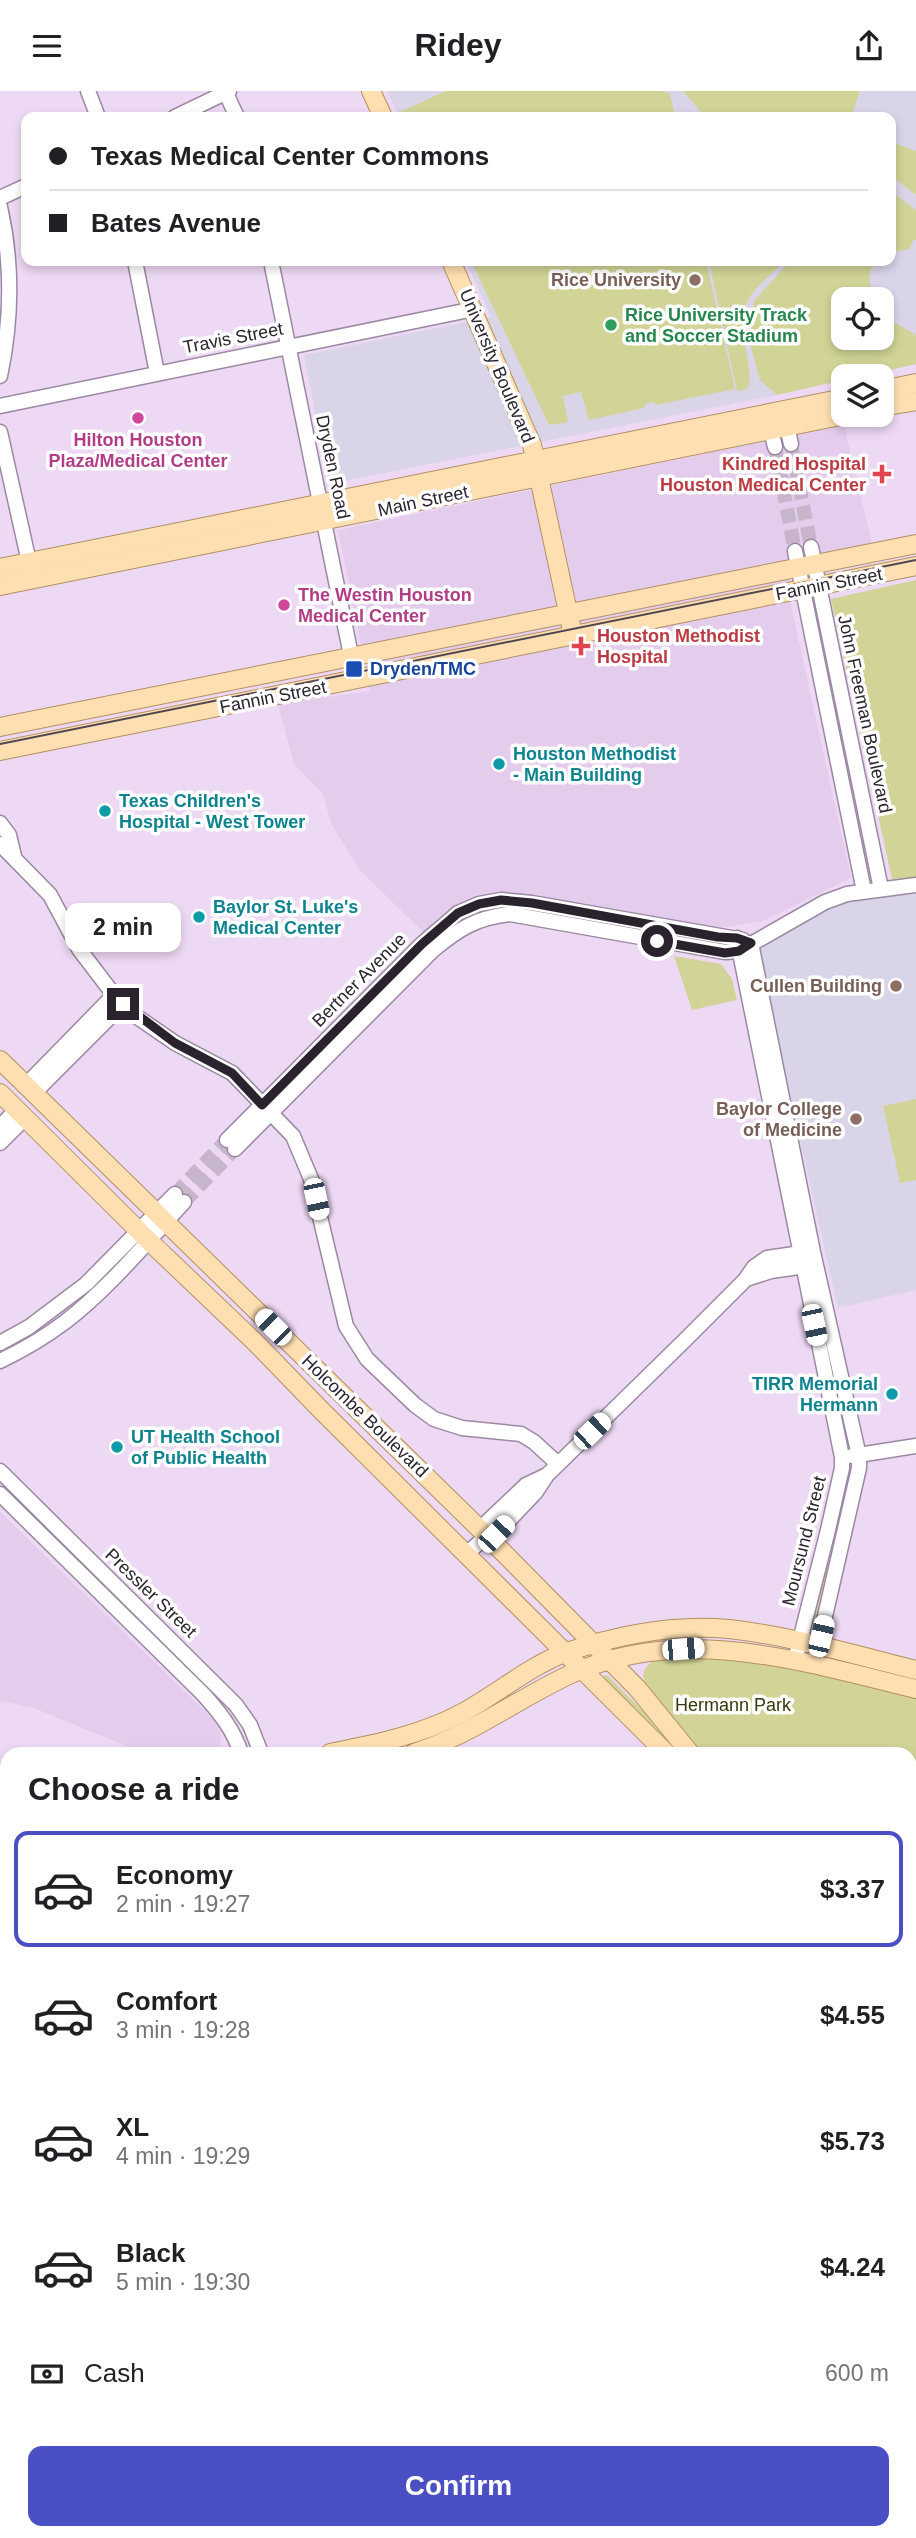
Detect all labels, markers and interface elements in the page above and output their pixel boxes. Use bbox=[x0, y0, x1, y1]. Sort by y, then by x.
icon: menu bbox=[28, 27, 66, 65]
text: Ridey bbox=[414, 27, 502, 63]
icon: share bbox=[850, 27, 888, 65]
text: Texas Medical Center Commons bbox=[91, 141, 489, 171]
text: Bates Avenue bbox=[91, 208, 261, 238]
place label: Rice University bbox=[551, 270, 681, 290]
marker: Rice University bbox=[687, 272, 703, 288]
street label: University Boulevard bbox=[456, 286, 538, 446]
map controls bbox=[831, 287, 894, 427]
button: locate bbox=[831, 287, 894, 350]
place label: Rice University Track and Soccer Stadium bbox=[625, 305, 808, 346]
marker: Rice University Track and Soccer Stadium bbox=[603, 317, 619, 333]
street label: Travis Street bbox=[181, 319, 285, 357]
button: layers bbox=[831, 364, 894, 427]
marker: Hilton Houston Plaza/Medical Center bbox=[130, 410, 146, 426]
street label: Dryden Road bbox=[312, 413, 354, 521]
place label: Hilton Houston Plaza/Medical Center bbox=[48, 430, 228, 471]
place label: Kindred Hospital Houston Medical Center bbox=[660, 454, 866, 495]
marker: Kindred Hospital Houston Medical Center bbox=[872, 464, 892, 484]
street label: Main Street bbox=[376, 482, 470, 520]
street label: Fannin Street bbox=[774, 564, 884, 604]
place label: The Westin Houston Medical Center bbox=[298, 585, 472, 626]
marker: The Westin Houston Medical Center bbox=[276, 597, 292, 613]
street label: John Freeman Boulevard bbox=[834, 613, 896, 815]
place label: Houston Methodist Hospital bbox=[597, 626, 760, 667]
marker: Houston Methodist Hospital bbox=[571, 636, 591, 656]
marker: Dryden/TMC bbox=[344, 659, 364, 679]
place label: Dryden/TMC bbox=[370, 659, 476, 679]
street label: Fannin Street bbox=[218, 677, 328, 717]
place label: Houston Methodist - Main Building bbox=[513, 744, 676, 785]
marker: Houston Methodist - Main Building bbox=[491, 756, 507, 772]
place label: Texas Children's Hospital - West Tower bbox=[119, 791, 305, 832]
marker: Texas Children's Hospital - West Tower bbox=[97, 803, 113, 819]
place label: Baylor St. Luke's Medical Center bbox=[213, 897, 358, 938]
callout: 2 min bbox=[65, 902, 181, 951]
marker: Baylor St. Luke's Medical Center bbox=[191, 909, 207, 925]
text: 2 min bbox=[93, 914, 153, 940]
route start bbox=[641, 925, 673, 957]
street label: Bertner Avenue bbox=[308, 929, 410, 1031]
place label: Cullen Building bbox=[750, 976, 882, 996]
marker: Cullen Building bbox=[888, 978, 904, 994]
route end bbox=[107, 988, 139, 1020]
place label: Baylor College of Medicine bbox=[716, 1099, 842, 1140]
marker: Baylor College of Medicine bbox=[848, 1111, 864, 1127]
car bbox=[302, 1176, 331, 1222]
car bbox=[800, 1302, 829, 1348]
car bbox=[251, 1305, 296, 1349]
street label: Holcombe Boulevard bbox=[298, 1351, 432, 1481]
place label: TIRR Memorial Hermann bbox=[752, 1374, 878, 1415]
marker: TIRR Memorial Hermann bbox=[884, 1386, 900, 1402]
car bbox=[570, 1409, 615, 1453]
place label: UT Health School of Public Health bbox=[131, 1427, 280, 1468]
marker: UT Health School of Public Health bbox=[109, 1439, 125, 1455]
street label: Moursund Street bbox=[778, 1474, 830, 1608]
car bbox=[474, 1512, 519, 1556]
street label: Pressler Street bbox=[101, 1544, 201, 1642]
car bbox=[807, 1613, 836, 1659]
car bbox=[662, 1637, 705, 1661]
park label: Hermann Park bbox=[675, 1695, 792, 1715]
text: Choose a ride bbox=[28, 1771, 240, 1807]
icon: car bbox=[32, 1858, 95, 1921]
text: Economy bbox=[116, 1860, 233, 1890]
text: $3.37 bbox=[820, 1874, 885, 1904]
text: 2 min · 19:27 bbox=[116, 1891, 250, 1917]
icon: car bbox=[32, 1984, 95, 2047]
text: Comfort bbox=[116, 1986, 217, 2016]
text: $4.55 bbox=[820, 2000, 885, 2030]
text: 3 min · 19:28 bbox=[116, 2017, 250, 2043]
icon: car bbox=[32, 2110, 95, 2173]
text: XL bbox=[116, 2112, 149, 2142]
text: $5.73 bbox=[820, 2126, 885, 2156]
text: 4 min · 19:29 bbox=[116, 2143, 250, 2169]
icon: car bbox=[32, 2236, 95, 2299]
text: Black bbox=[116, 2238, 185, 2268]
text: $4.24 bbox=[820, 2252, 885, 2282]
text: 5 min · 19:30 bbox=[116, 2269, 250, 2295]
icon: cash bbox=[28, 2355, 66, 2393]
text: Cash bbox=[84, 2358, 145, 2388]
text: 600 m bbox=[825, 2360, 889, 2386]
button: Confirm bbox=[28, 2446, 889, 2526]

